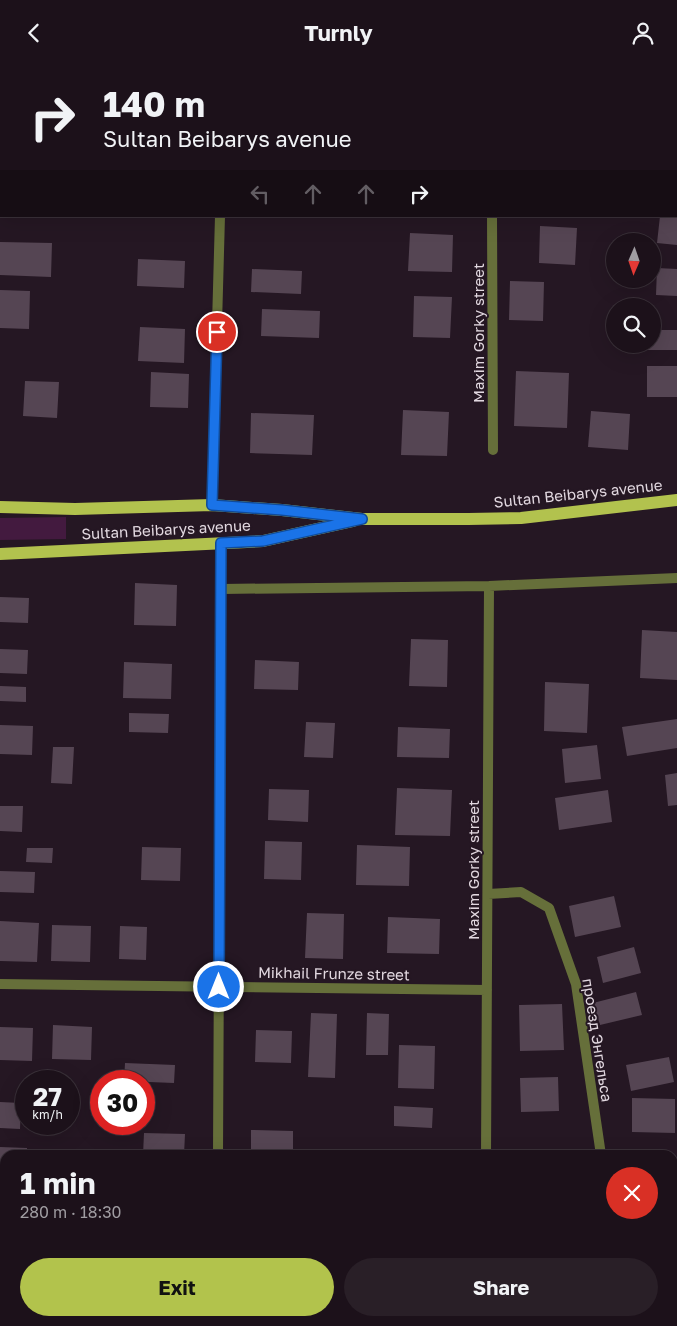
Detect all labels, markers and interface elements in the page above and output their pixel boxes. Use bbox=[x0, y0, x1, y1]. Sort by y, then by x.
icon: back bbox=[20, 19, 48, 47]
text: Turnly bbox=[304, 19, 373, 46]
icon: person bbox=[629, 19, 657, 47]
text: 140 m bbox=[103, 83, 205, 125]
icon: right bbox=[20, 85, 85, 150]
text: Sultan Beibarys avenue bbox=[103, 125, 352, 152]
icon: left bbox=[246, 180, 274, 208]
icon: ahead bbox=[299, 180, 327, 208]
icon: ahead bbox=[352, 180, 380, 208]
icon: right bbox=[405, 180, 433, 208]
north arrow bbox=[606, 233, 661, 287]
map controls bbox=[606, 233, 661, 353]
street label: Maxim Gorky street bbox=[469, 263, 487, 403]
button: search bbox=[606, 298, 661, 353]
pin bbox=[196, 311, 238, 353]
icon: arrive bbox=[203, 318, 231, 346]
street label: Sultan Beibarys avenue bbox=[493, 475, 664, 511]
street label: Sultan Beibarys avenue bbox=[81, 516, 251, 542]
street label: Maxim Gorky street bbox=[464, 800, 482, 940]
position arrow bbox=[192, 960, 244, 1012]
street label: Mikhail Frunze street bbox=[258, 963, 410, 983]
street label: проезд Энгельса bbox=[579, 977, 617, 1103]
speed limit sign: 30 bbox=[90, 1070, 155, 1135]
text: 27 bbox=[33, 1081, 62, 1112]
text: km/h bbox=[32, 1107, 63, 1122]
text: 1 min bbox=[20, 1165, 96, 1201]
button: close bbox=[606, 1167, 658, 1219]
text: 280 m · 18:30 bbox=[20, 1202, 122, 1222]
button: Exit bbox=[20, 1258, 334, 1316]
button: Share bbox=[344, 1258, 658, 1316]

